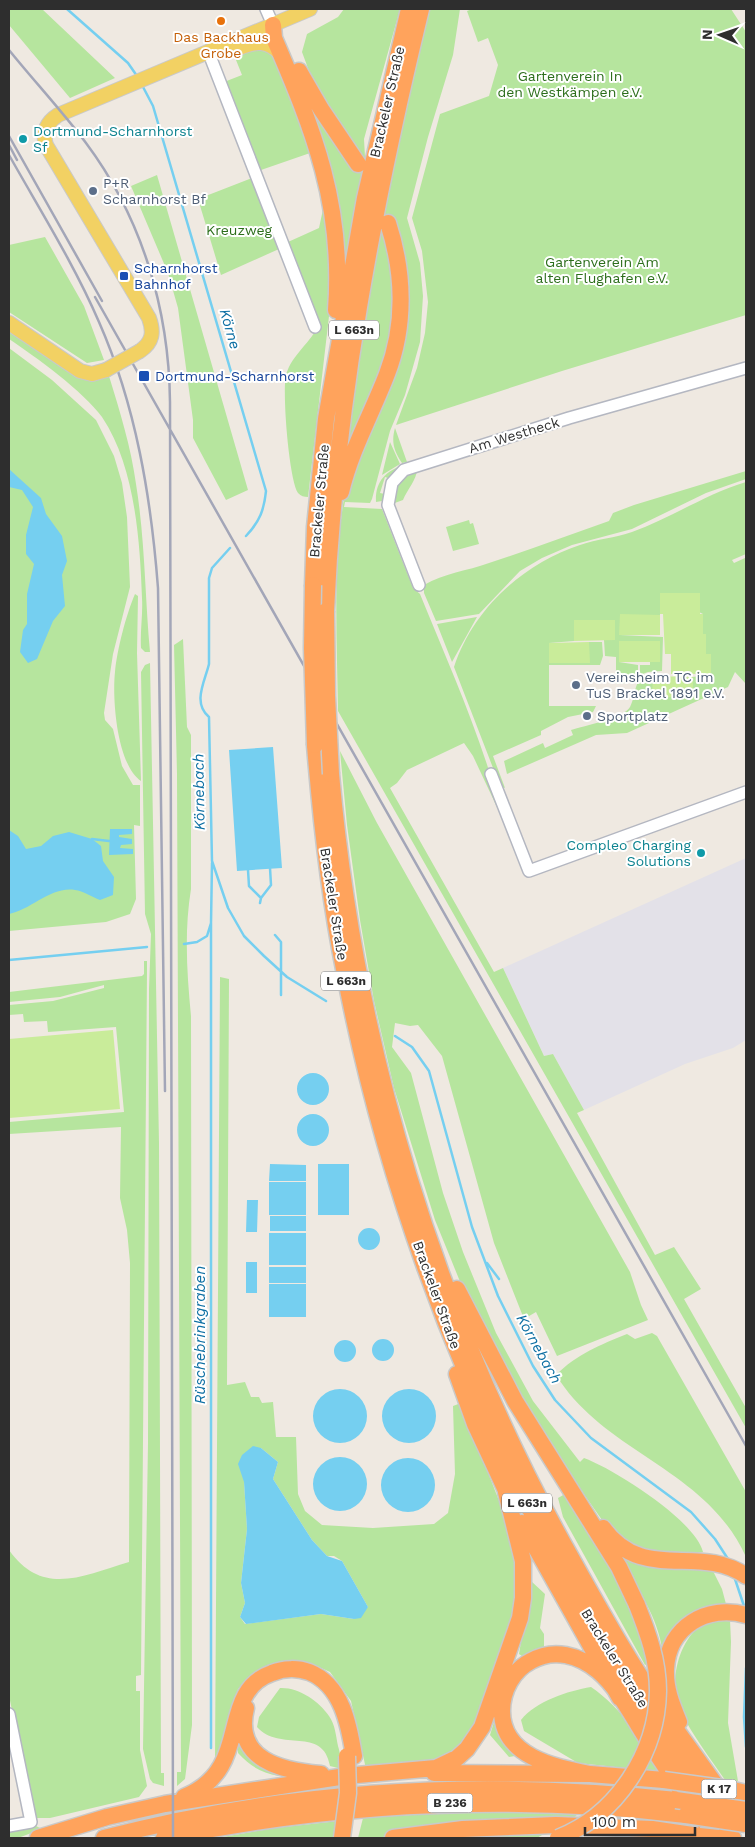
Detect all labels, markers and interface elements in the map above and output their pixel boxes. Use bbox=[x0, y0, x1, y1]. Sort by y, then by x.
north arrow bbox=[695, 10, 745, 60]
marker: Das Backhaus Grobe bbox=[215, 15, 227, 27]
place label: Das Backhaus Grobe bbox=[173, 29, 269, 61]
text: N bbox=[699, 29, 715, 40]
street label: Brackeler Straße bbox=[366, 45, 408, 159]
park label: Gartenverein In den Westkämpen e.V. bbox=[498, 68, 642, 100]
place label: Dortmund-Scharnhorst Sf bbox=[33, 123, 193, 155]
marker: Dortmund-Scharnhorst Sf bbox=[17, 133, 29, 145]
place label: P+R Scharnhorst Bf bbox=[103, 175, 206, 207]
marker: P+R Scharnhorst Bf bbox=[87, 185, 99, 197]
park label: Kreuzweg bbox=[206, 222, 272, 238]
park label: Gartenverein Am alten Flughafen e.V. bbox=[536, 254, 668, 286]
place label: Scharnhorst Bahnhof bbox=[134, 260, 218, 292]
marker: Scharnhorst Bahnhof bbox=[118, 270, 130, 282]
water label: Körne bbox=[216, 307, 244, 351]
road number: L 663n bbox=[329, 320, 379, 340]
place label: Dortmund-Scharnhorst bbox=[155, 368, 315, 384]
marker: Dortmund-Scharnhorst bbox=[137, 369, 151, 383]
street label: Am Westheck bbox=[467, 414, 561, 456]
street label: Brackeler Straße bbox=[306, 444, 332, 558]
place label: Vereinsheim TC im TuS Brackel 1891 e.V. bbox=[586, 669, 725, 701]
marker: Vereinsheim TC im TuS Brackel 1891 e.V. bbox=[570, 679, 582, 691]
place label: Sportplatz bbox=[597, 708, 668, 724]
marker: Sportplatz bbox=[581, 710, 593, 722]
water label: Körnebach bbox=[189, 753, 209, 831]
place label: Compleo Charging Solutions bbox=[566, 837, 692, 869]
street label: Brackeler Straße bbox=[317, 847, 351, 961]
marker: Compleo Charging Solutions bbox=[695, 847, 707, 859]
road number: L 663n bbox=[321, 971, 371, 990]
street label: Brackeler Straße bbox=[410, 1239, 464, 1351]
water label: Rüschebrinkgraben bbox=[191, 1266, 209, 1404]
water label: Körnebach bbox=[513, 1311, 565, 1387]
road number: L 663n bbox=[502, 1494, 552, 1512]
street label: Brackeler Straße bbox=[578, 1606, 652, 1710]
road number: K 17 bbox=[702, 1780, 736, 1798]
road number: B 236 bbox=[428, 1794, 472, 1812]
scale bar bbox=[585, 1804, 695, 1836]
text: 100 m bbox=[592, 1813, 636, 1831]

